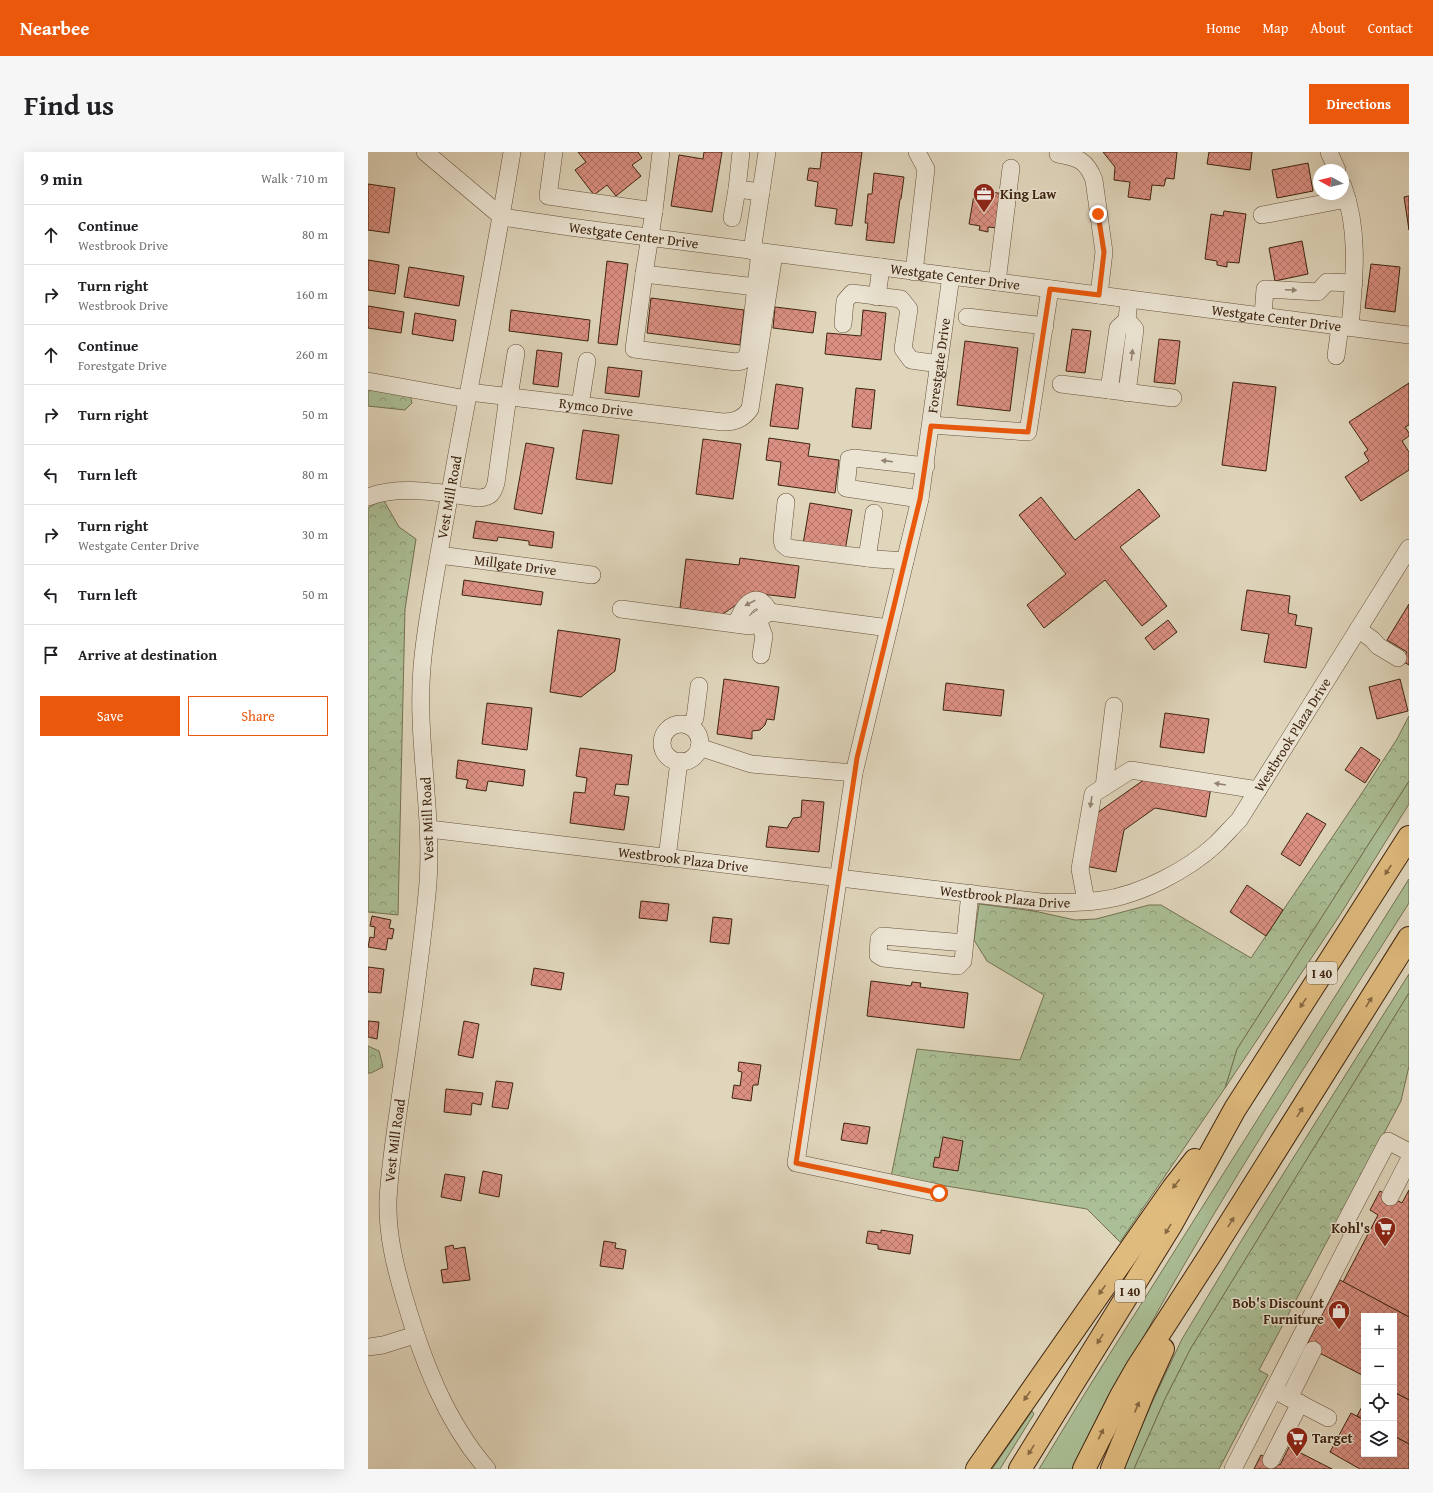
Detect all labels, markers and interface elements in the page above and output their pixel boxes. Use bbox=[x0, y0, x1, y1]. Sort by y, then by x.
text: Nearbee bbox=[20, 14, 90, 42]
text: Home bbox=[1206, 18, 1241, 38]
text: Map bbox=[1263, 18, 1288, 38]
text: About bbox=[1310, 18, 1346, 38]
text: Contact bbox=[1368, 18, 1413, 38]
text: Find us bbox=[24, 84, 114, 125]
button: Directions bbox=[1309, 84, 1409, 124]
north arrow bbox=[1313, 164, 1349, 200]
text: 9 min bbox=[40, 166, 82, 191]
text: Walk · 710 m bbox=[261, 169, 328, 188]
office icon: King Law bbox=[971, 181, 997, 214]
place label: King Law bbox=[1000, 184, 1057, 204]
route end bbox=[1089, 205, 1107, 223]
text: Continue bbox=[78, 215, 139, 236]
street label: Westgate Center Drive bbox=[568, 217, 700, 254]
icon: ahead bbox=[40, 224, 62, 246]
text: 80 m bbox=[302, 225, 328, 244]
text: Westbrook Drive bbox=[78, 236, 168, 255]
street label: Westgate Center Drive bbox=[889, 258, 1022, 295]
text: Turn right bbox=[78, 275, 149, 296]
icon: right bbox=[40, 284, 62, 306]
text: 160 m bbox=[296, 285, 328, 304]
one-way arrow bbox=[1285, 287, 1297, 294]
text: Westbrook Drive bbox=[78, 296, 168, 315]
street label: Westgate Center Drive bbox=[1210, 300, 1343, 336]
street label: Forestgate Drive bbox=[922, 316, 955, 414]
text: Continue bbox=[78, 335, 139, 356]
icon: ahead bbox=[40, 344, 62, 366]
text: 260 m bbox=[296, 345, 328, 364]
one-way arrow bbox=[1128, 349, 1135, 361]
text: Forestgate Drive bbox=[78, 356, 167, 375]
street label: Rymco Drive bbox=[558, 393, 635, 421]
icon: right bbox=[40, 404, 62, 426]
text: Turn right bbox=[78, 404, 149, 425]
text: 50 m bbox=[302, 405, 328, 424]
street label: Vest Mill Road bbox=[432, 453, 467, 541]
one-way arrow bbox=[881, 458, 893, 465]
icon: left bbox=[40, 464, 62, 486]
text: Turn left bbox=[78, 464, 137, 485]
text: 80 m bbox=[302, 465, 328, 484]
text: Turn right bbox=[78, 515, 149, 536]
icon: right bbox=[40, 524, 62, 546]
text: 30 m bbox=[302, 525, 328, 544]
text: Westgate Center Drive bbox=[78, 536, 199, 555]
street label: Millgate Drive bbox=[473, 550, 558, 580]
icon: left bbox=[40, 584, 62, 606]
text: Turn left bbox=[78, 584, 137, 605]
text: 50 m bbox=[302, 585, 328, 604]
one-way arrow bbox=[744, 600, 756, 607]
icon: arrive bbox=[40, 644, 62, 666]
text: Arrive at destination bbox=[78, 644, 217, 665]
street label: Westbrook Plaza Drive bbox=[1249, 673, 1336, 796]
button: Save bbox=[40, 696, 180, 736]
button: Share bbox=[188, 696, 328, 736]
street label: Vest Mill Road bbox=[416, 776, 438, 861]
one-way arrow bbox=[1214, 781, 1226, 787]
one-way arrow bbox=[1088, 796, 1094, 809]
street label: Westbrook Plaza Drive bbox=[617, 842, 750, 877]
one-way arrow bbox=[1384, 865, 1392, 875]
street label: Westbrook Plaza Drive bbox=[939, 880, 1071, 913]
road number: I 40 bbox=[1307, 962, 1337, 984]
one-way arrow bbox=[1365, 997, 1373, 1007]
one-way arrow bbox=[1299, 998, 1307, 1008]
street label: Vest Mill Road bbox=[379, 1097, 410, 1183]
one-way arrow bbox=[1296, 1107, 1304, 1117]
one-way arrow bbox=[1172, 1178, 1181, 1189]
route start bbox=[930, 1184, 948, 1202]
supermarket icon: Kohl's bbox=[1372, 1215, 1398, 1248]
one-way arrow bbox=[1227, 1217, 1235, 1227]
place label: Kohl's bbox=[1331, 1218, 1370, 1238]
one-way arrow bbox=[1165, 1223, 1172, 1235]
road number: I 40 bbox=[1115, 1280, 1145, 1302]
one-way arrow bbox=[1098, 1285, 1106, 1295]
place label: Bob's Discount Furniture bbox=[1232, 1293, 1325, 1329]
shop icon: Bob's Discount Furniture bbox=[1326, 1298, 1352, 1331]
map controls bbox=[1361, 1313, 1397, 1457]
button: + bbox=[1361, 1313, 1397, 1349]
one-way arrow bbox=[1096, 1334, 1104, 1344]
button: − bbox=[1361, 1349, 1397, 1385]
button: locate bbox=[1361, 1385, 1397, 1421]
one-way arrow bbox=[1023, 1391, 1031, 1402]
one-way arrow bbox=[1134, 1401, 1140, 1413]
button: layers bbox=[1361, 1421, 1397, 1457]
supermarket icon: Target bbox=[1284, 1425, 1310, 1458]
one-way arrow bbox=[1098, 1428, 1104, 1440]
place label: Target bbox=[1312, 1428, 1354, 1448]
one-way arrow bbox=[1028, 1444, 1035, 1456]

